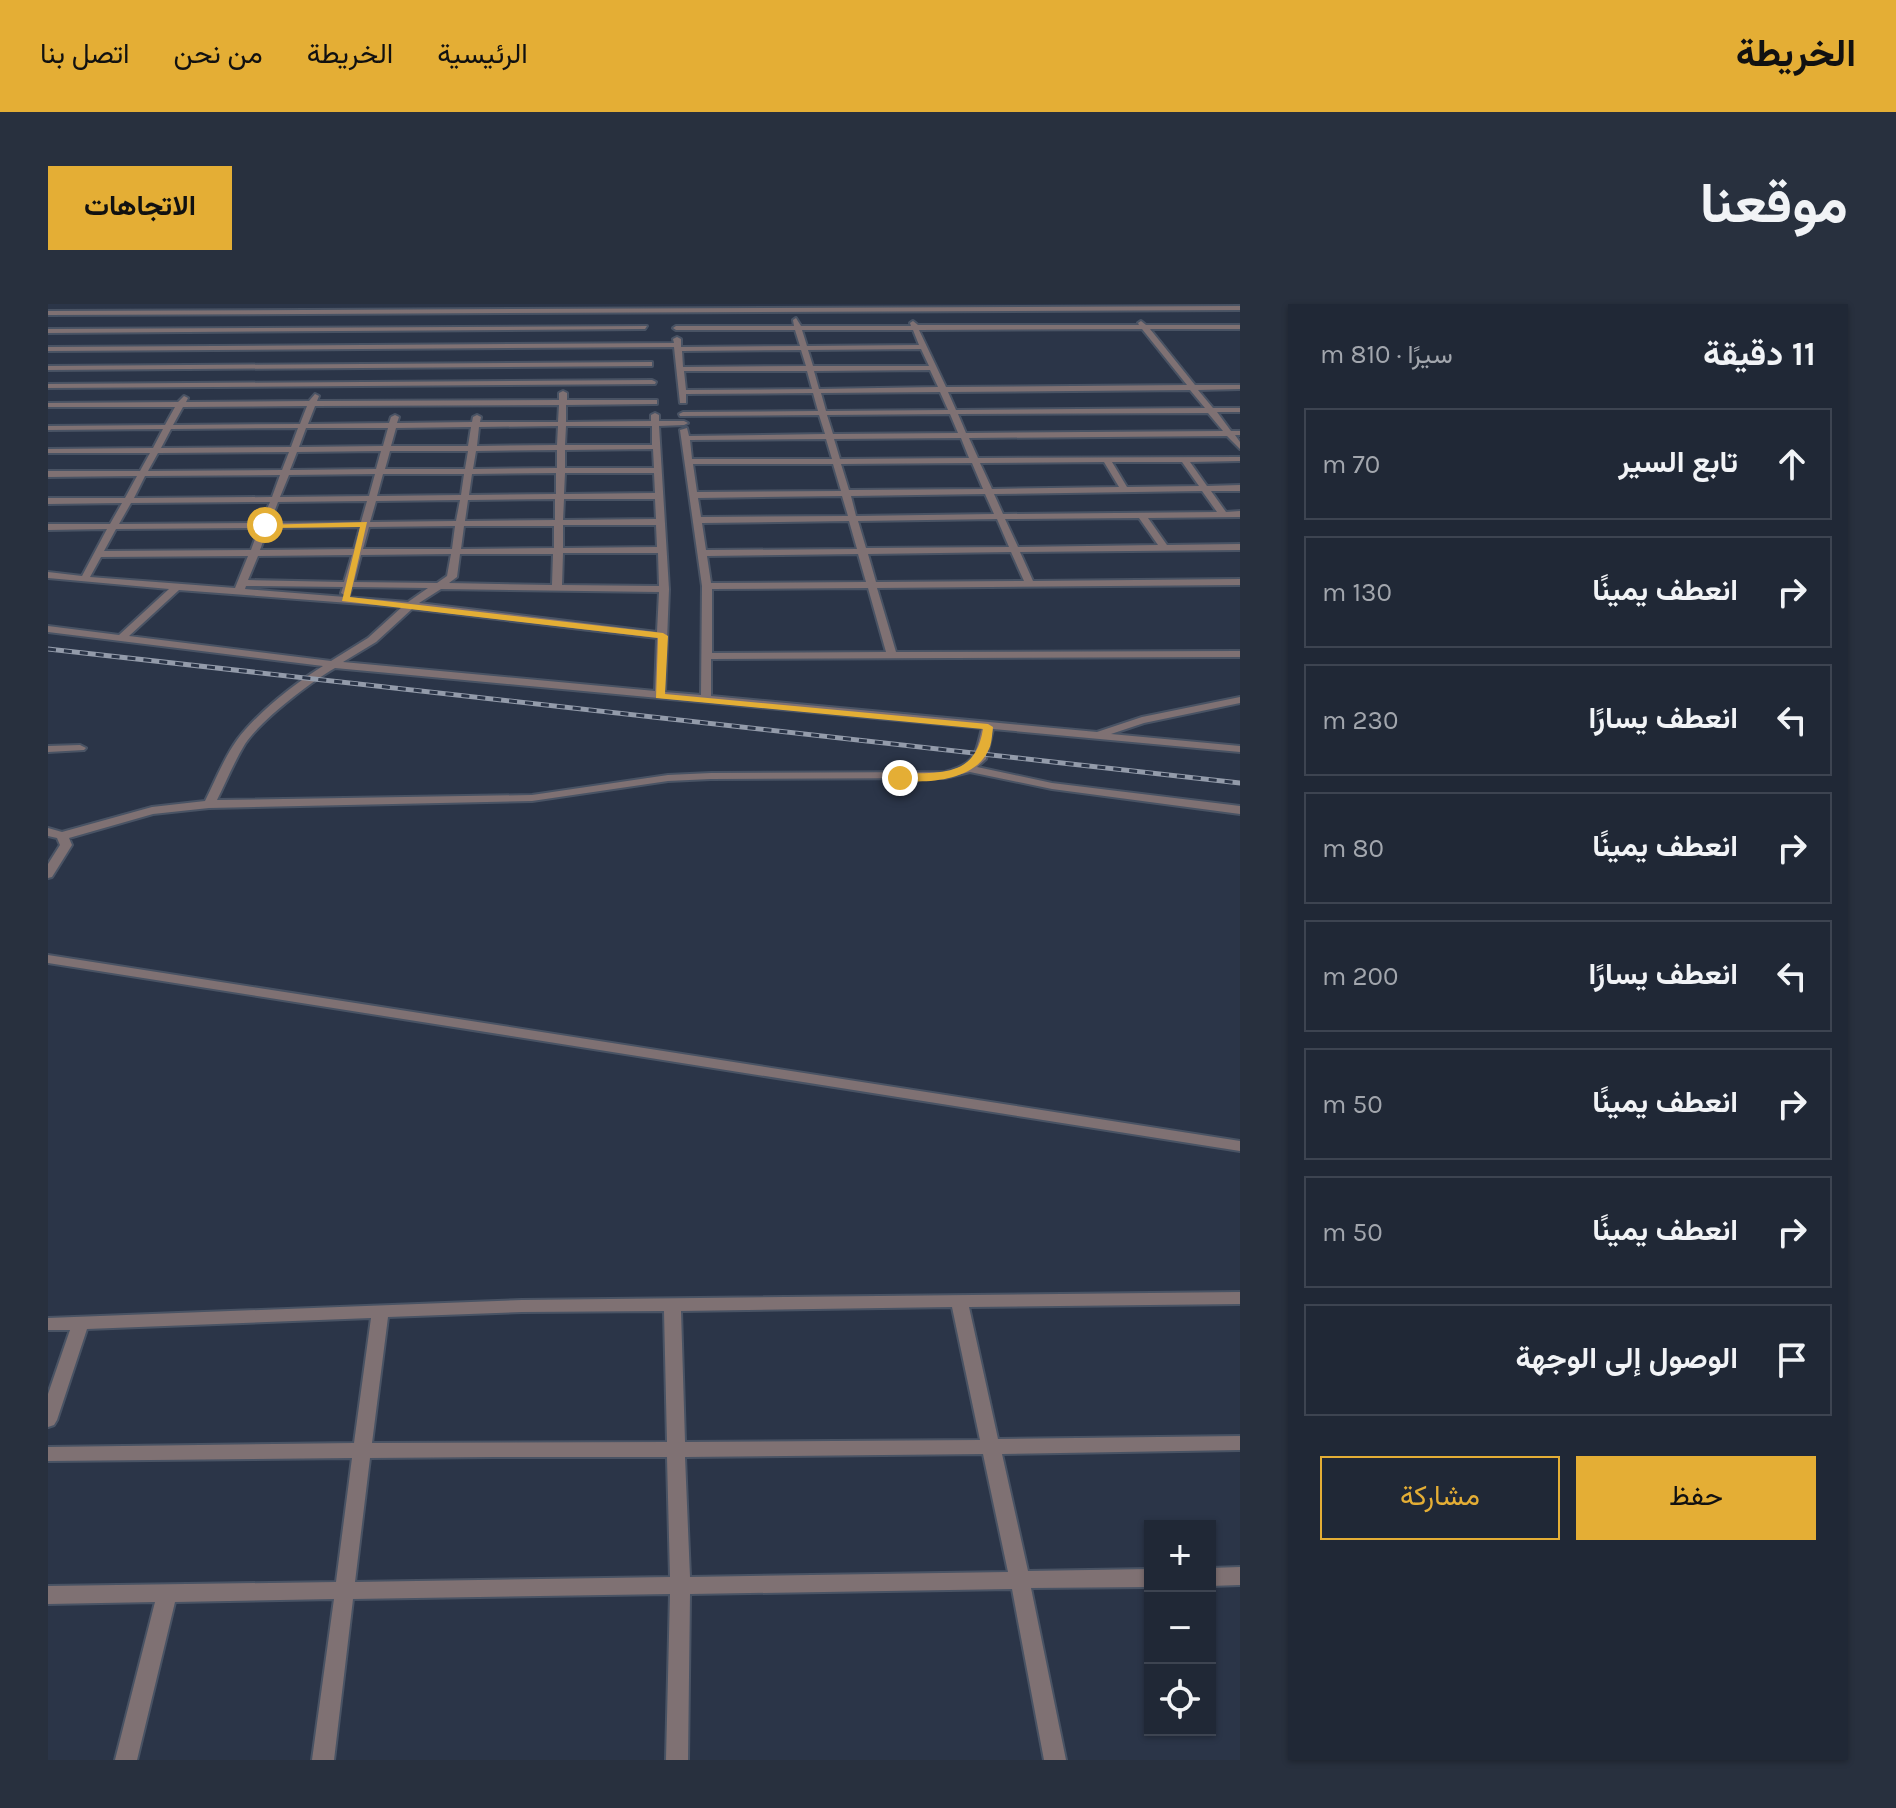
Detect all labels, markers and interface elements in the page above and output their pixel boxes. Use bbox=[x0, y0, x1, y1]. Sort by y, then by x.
text: الخريطة bbox=[1736, 31, 1856, 76]
text: اتصل بنا bbox=[40, 37, 130, 70]
text: من نحن bbox=[174, 37, 263, 70]
text: الخريطة bbox=[307, 37, 393, 70]
text: الرئيسية bbox=[437, 37, 528, 70]
button: الاتجاهات bbox=[48, 166, 232, 250]
text: موقعنا bbox=[1700, 171, 1848, 236]
text: 11 دقيقة bbox=[1703, 334, 1816, 374]
text: سيرًا · 810 m bbox=[1320, 339, 1453, 370]
icon: ahead bbox=[1770, 442, 1814, 486]
text: تابع السير bbox=[1619, 444, 1738, 480]
text: 70 m bbox=[1322, 449, 1380, 480]
route start bbox=[247, 507, 283, 543]
icon: right bbox=[1770, 570, 1814, 614]
text: انعطف يمينًا bbox=[1592, 572, 1738, 608]
text: 130 m bbox=[1322, 577, 1392, 608]
icon: left bbox=[1770, 698, 1814, 742]
text: انعطف يسارًا bbox=[1588, 700, 1738, 736]
text: 230 m bbox=[1322, 705, 1398, 736]
route end bbox=[882, 760, 918, 796]
icon: right bbox=[1770, 826, 1814, 870]
text: انعطف يمينًا bbox=[1592, 828, 1738, 864]
text: 80 m bbox=[1322, 833, 1384, 864]
icon: left bbox=[1770, 954, 1814, 998]
text: انعطف يسارًا bbox=[1588, 956, 1738, 992]
text: 200 m bbox=[1322, 961, 1398, 992]
icon: right bbox=[1770, 1082, 1814, 1126]
text: انعطف يمينًا bbox=[1592, 1084, 1738, 1120]
text: 50 m bbox=[1322, 1089, 1383, 1120]
icon: right bbox=[1770, 1210, 1814, 1254]
text: انعطف يمينًا bbox=[1592, 1212, 1738, 1248]
text: 50 m bbox=[1322, 1217, 1383, 1248]
icon: arrive bbox=[1770, 1338, 1814, 1382]
text: الوصول إلى الوجهة bbox=[1515, 1340, 1738, 1376]
button: مشاركة bbox=[1320, 1456, 1560, 1540]
button: حفظ bbox=[1576, 1456, 1816, 1540]
map controls bbox=[1144, 1520, 1216, 1736]
button: + bbox=[1144, 1520, 1216, 1592]
button: − bbox=[1144, 1592, 1216, 1664]
button: locate bbox=[1144, 1664, 1216, 1736]

